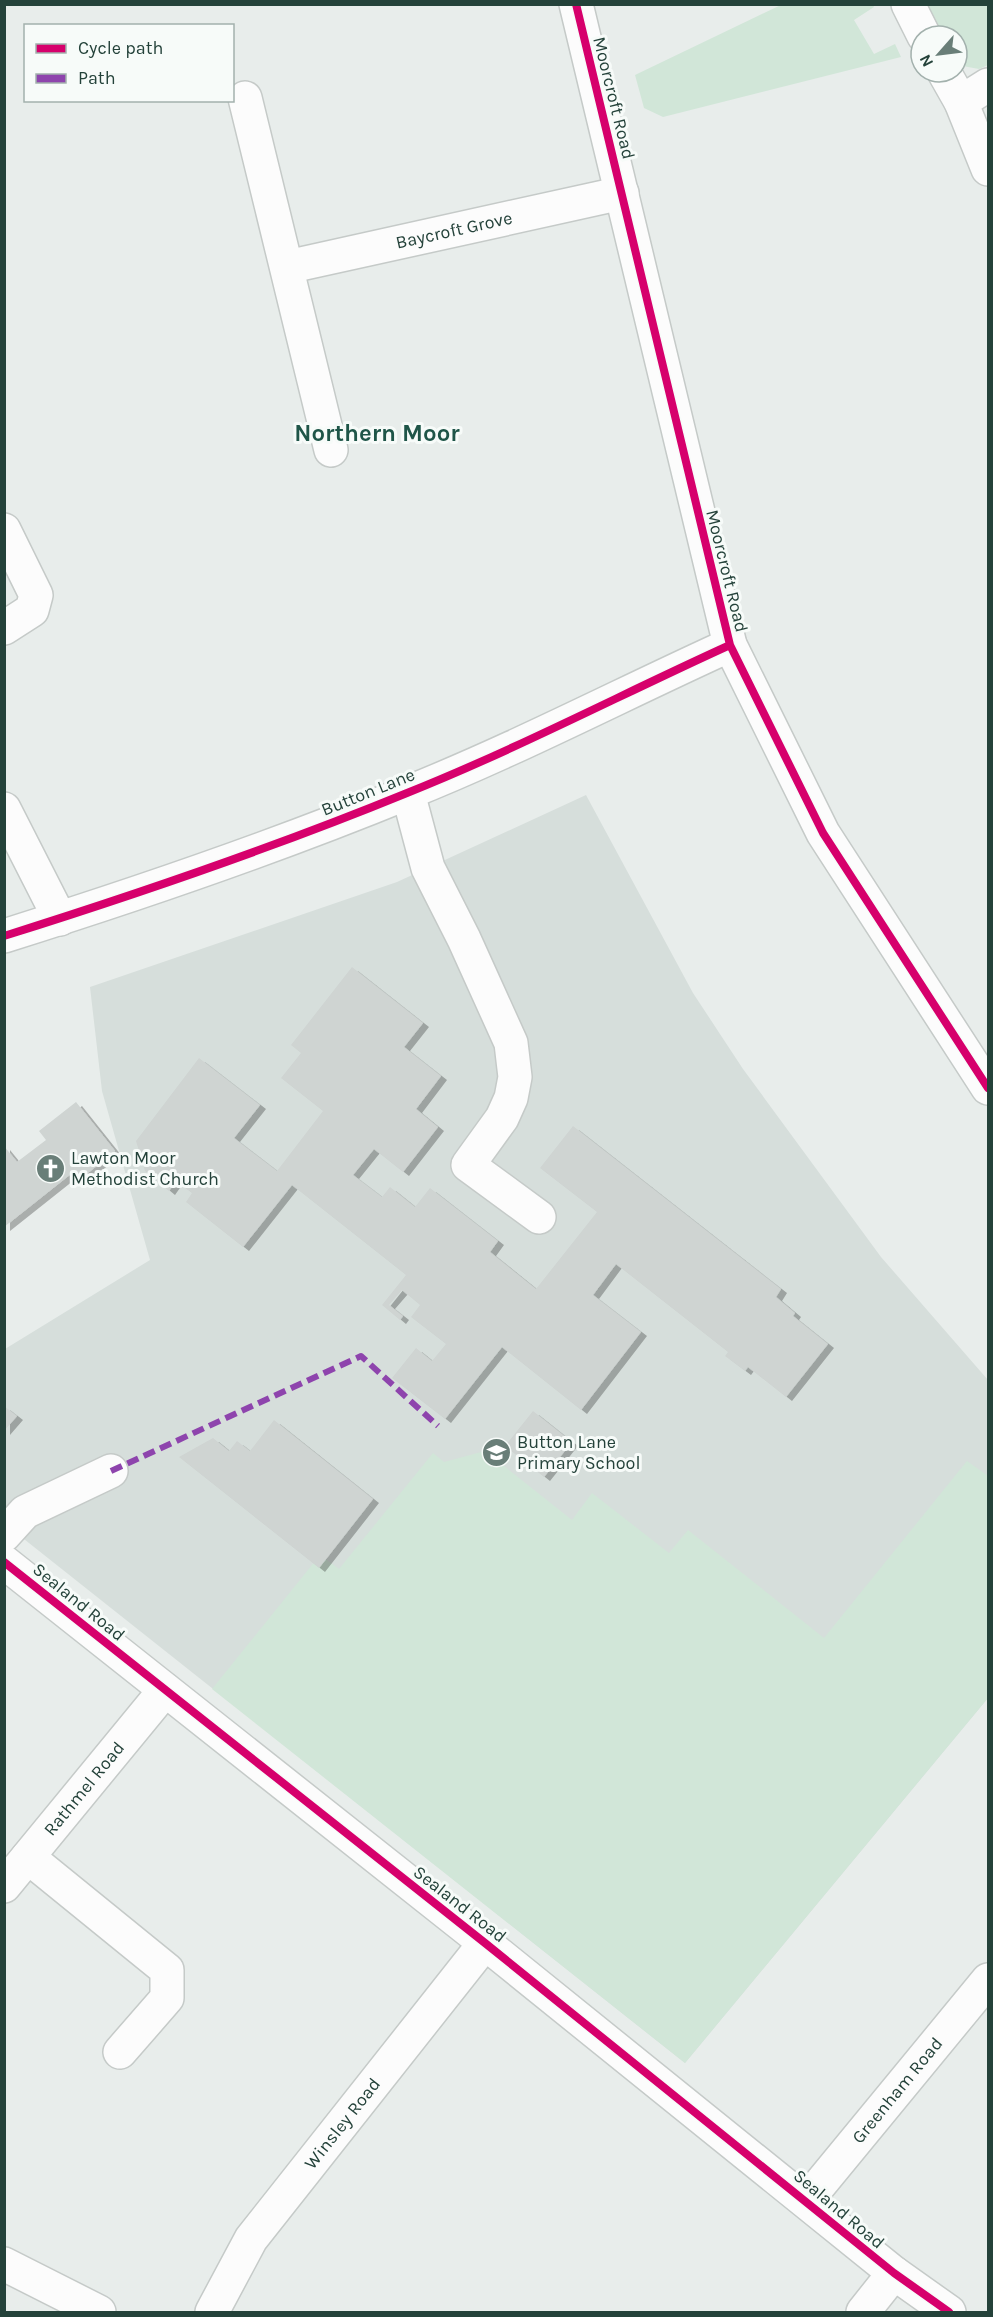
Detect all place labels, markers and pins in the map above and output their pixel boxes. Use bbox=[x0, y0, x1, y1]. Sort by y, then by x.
place label: Lawton Moor Methodist Church bbox=[71, 1147, 219, 1190]
church icon: Lawton Moor Methodist Church bbox=[34, 1152, 66, 1184]
place label: Button Lane Primary School bbox=[517, 1431, 641, 1474]
school or university icon: Button Lane Primary School bbox=[480, 1436, 512, 1468]

